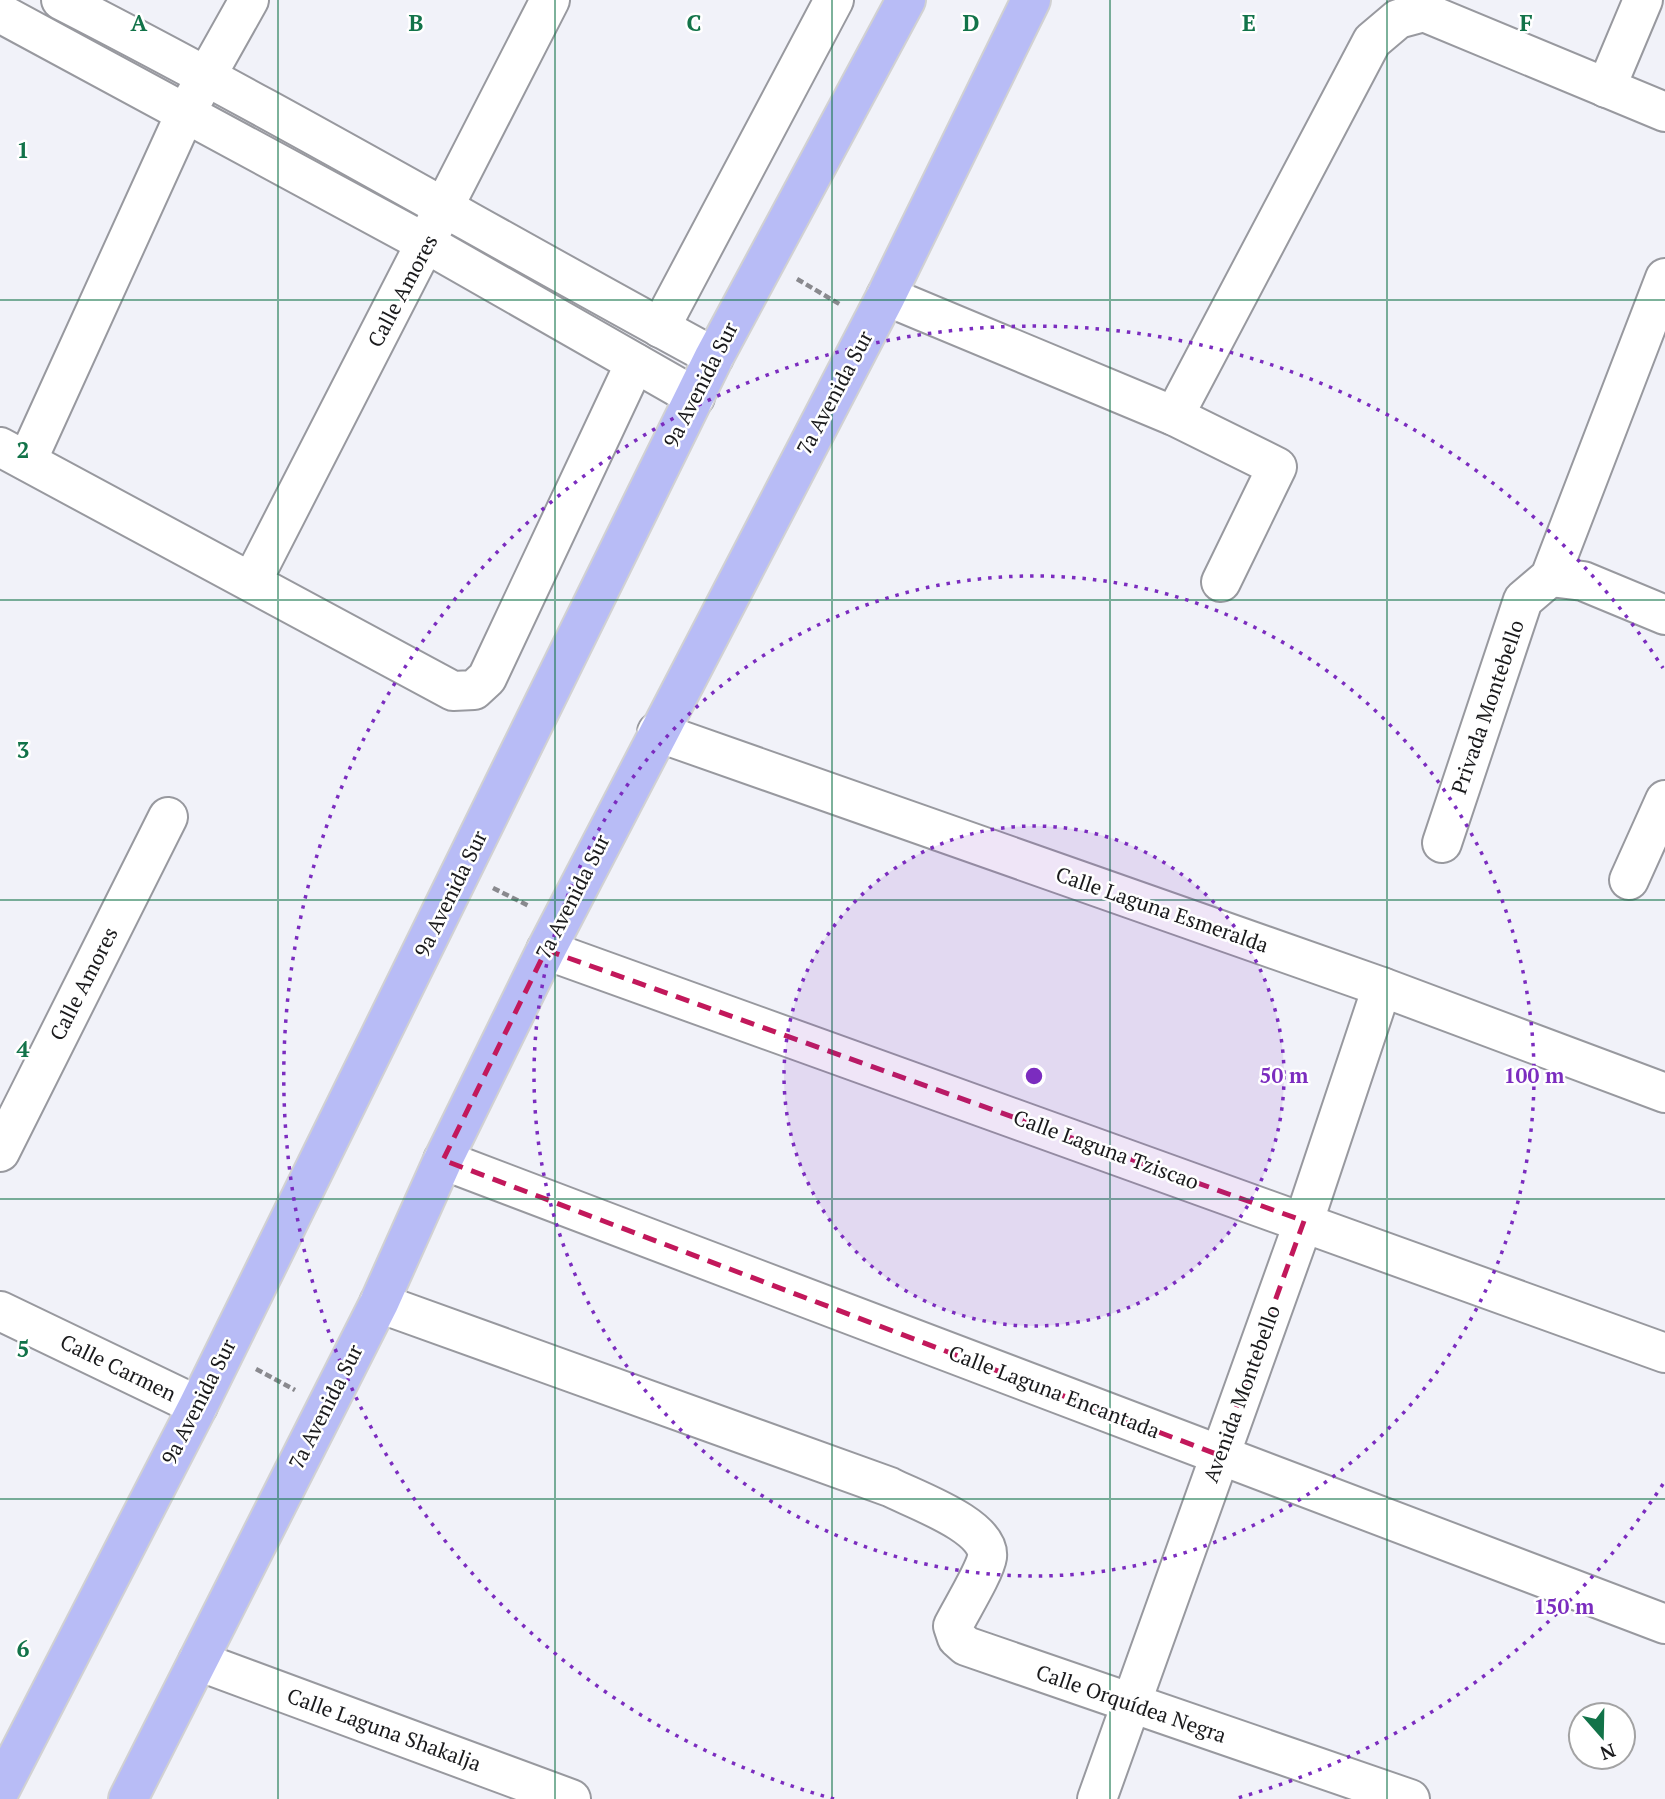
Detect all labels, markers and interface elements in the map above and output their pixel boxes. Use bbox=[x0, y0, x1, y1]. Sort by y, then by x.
text: A bbox=[131, 7, 148, 38]
text: B bbox=[409, 7, 424, 38]
text: C bbox=[687, 7, 702, 38]
text: D bbox=[963, 7, 980, 38]
text: E bbox=[1242, 7, 1256, 38]
text: F bbox=[1519, 7, 1533, 38]
text: 1 bbox=[17, 134, 30, 165]
street label: Calle Amores bbox=[361, 229, 444, 352]
street label: 9a Avenida Sur bbox=[656, 317, 744, 452]
street label: 7a Avenida Sur bbox=[790, 326, 879, 459]
text: 2 bbox=[17, 434, 30, 465]
street label: Privada Montebello bbox=[1444, 616, 1530, 797]
text: 3 bbox=[17, 734, 30, 765]
street label: 9a Avenida Sur bbox=[407, 826, 493, 962]
street label: 7a Avenida Sur bbox=[529, 829, 616, 964]
street label: Calle Laguna Esmeralda bbox=[1052, 859, 1273, 959]
street label: Calle Amores bbox=[43, 922, 124, 1045]
text: 4 bbox=[17, 1033, 30, 1064]
text: 50 m bbox=[1260, 1061, 1309, 1089]
text: 100 m bbox=[1504, 1061, 1565, 1089]
centre of rings bbox=[1022, 1064, 1046, 1088]
street label: Calle Laguna Tziscao bbox=[1010, 1102, 1203, 1196]
street label: Avenida Montebello bbox=[1196, 1301, 1286, 1486]
street label: Calle Carmen bbox=[56, 1327, 182, 1407]
text: 5 bbox=[17, 1333, 30, 1364]
street label: 9a Avenida Sur bbox=[154, 1334, 242, 1469]
street label: Calle Laguna Encantada bbox=[945, 1338, 1164, 1444]
street label: 7a Avenida Sur bbox=[282, 1339, 369, 1474]
text: 150 m bbox=[1534, 1592, 1595, 1620]
text: 6 bbox=[17, 1633, 30, 1664]
street label: Calle Orquídea Negra bbox=[1032, 1657, 1231, 1749]
street label: Calle Laguna Shakalja bbox=[283, 1681, 486, 1777]
north arrow bbox=[1567, 1701, 1637, 1771]
text: N bbox=[1596, 1738, 1619, 1767]

